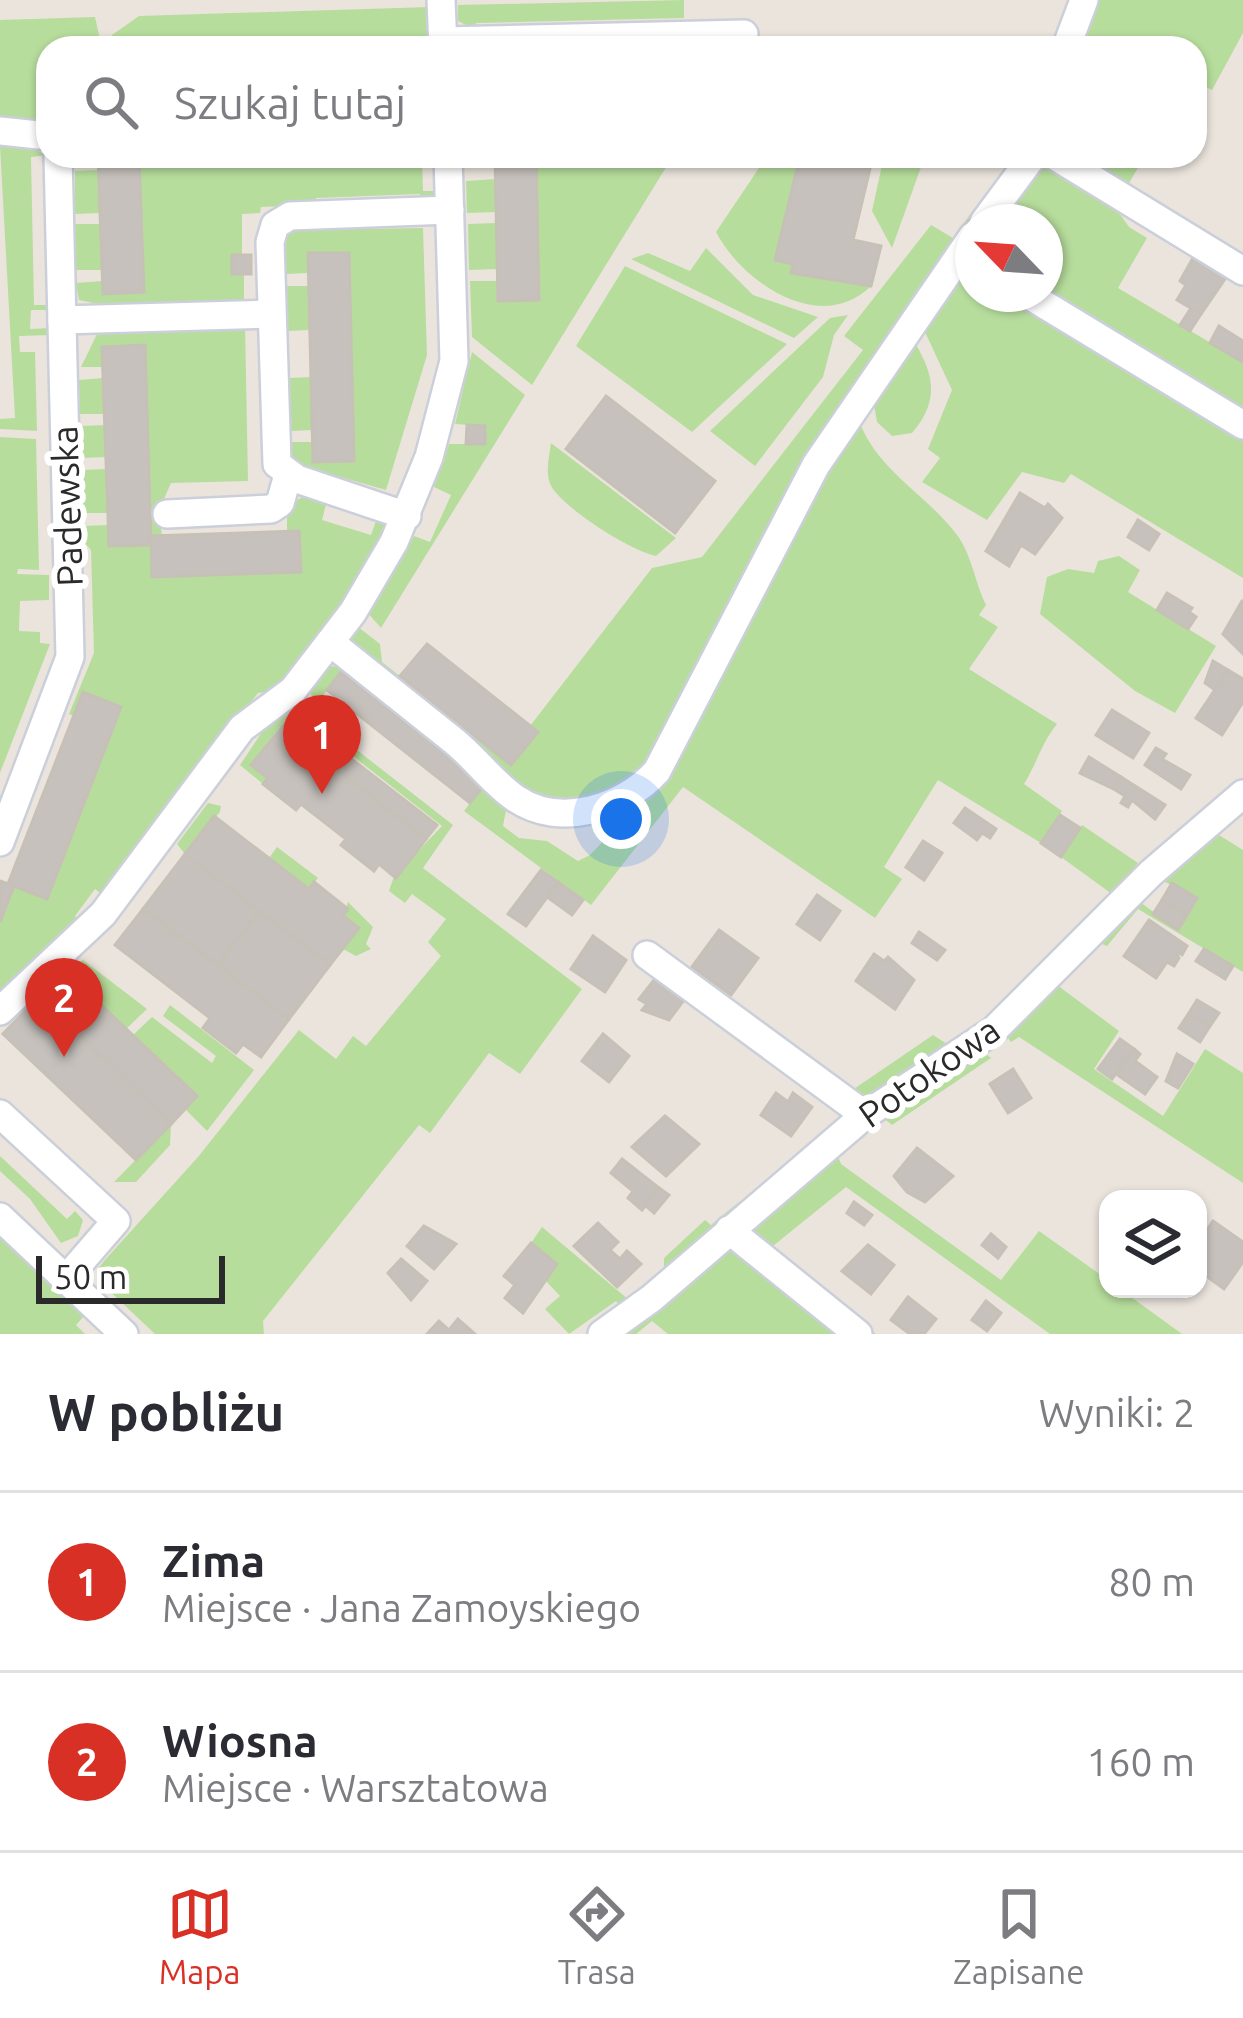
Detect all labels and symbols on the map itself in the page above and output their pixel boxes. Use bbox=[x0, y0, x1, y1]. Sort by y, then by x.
north arrow bbox=[955, 204, 1063, 312]
street label: Padewska bbox=[43, 425, 90, 587]
pin: 1 bbox=[283, 695, 361, 794]
your location bbox=[591, 789, 651, 849]
pin: 2 bbox=[25, 958, 103, 1057]
street label: Potokowa bbox=[851, 1008, 1007, 1135]
scale bar bbox=[36, 1250, 225, 1303]

